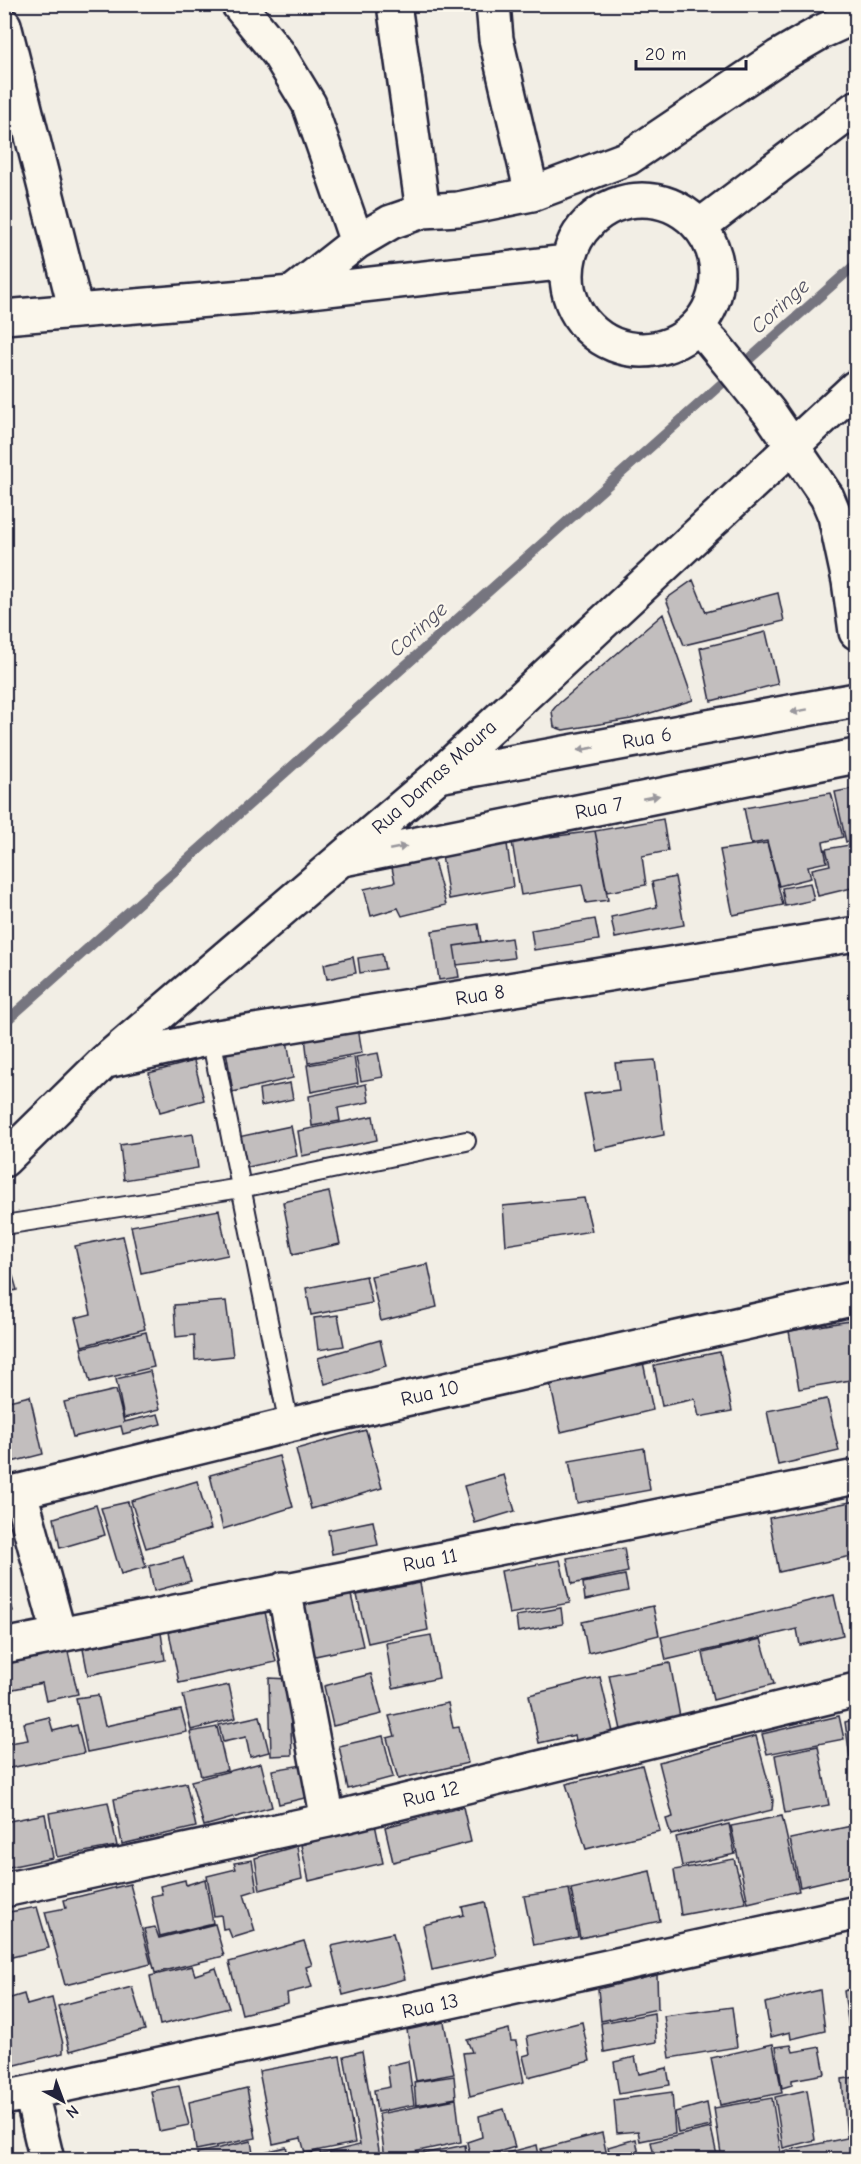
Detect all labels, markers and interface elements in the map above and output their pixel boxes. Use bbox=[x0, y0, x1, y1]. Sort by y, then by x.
scale bar bbox=[636, 33, 746, 71]
text: 20 m bbox=[645, 44, 686, 65]
water label: Coringe bbox=[746, 273, 814, 338]
water label: Coringe bbox=[384, 596, 452, 661]
one-way arrow bbox=[789, 707, 808, 716]
street label: Rua Damas Moura bbox=[367, 715, 501, 839]
street label: Rua 6 bbox=[620, 722, 674, 754]
one-way arrow bbox=[577, 745, 596, 754]
street label: Rua 7 bbox=[573, 792, 626, 824]
one-way arrow bbox=[642, 792, 661, 801]
one-way arrow bbox=[389, 843, 408, 852]
street label: Rua 8 bbox=[454, 980, 506, 1010]
street label: Rua 10 bbox=[399, 1375, 461, 1411]
street label: Rua 11 bbox=[401, 1543, 459, 1577]
street label: Rua 12 bbox=[400, 1776, 462, 1812]
street label: Rua 13 bbox=[400, 1989, 460, 2023]
north arrow bbox=[33, 2071, 93, 2131]
text: N bbox=[62, 2101, 82, 2122]

